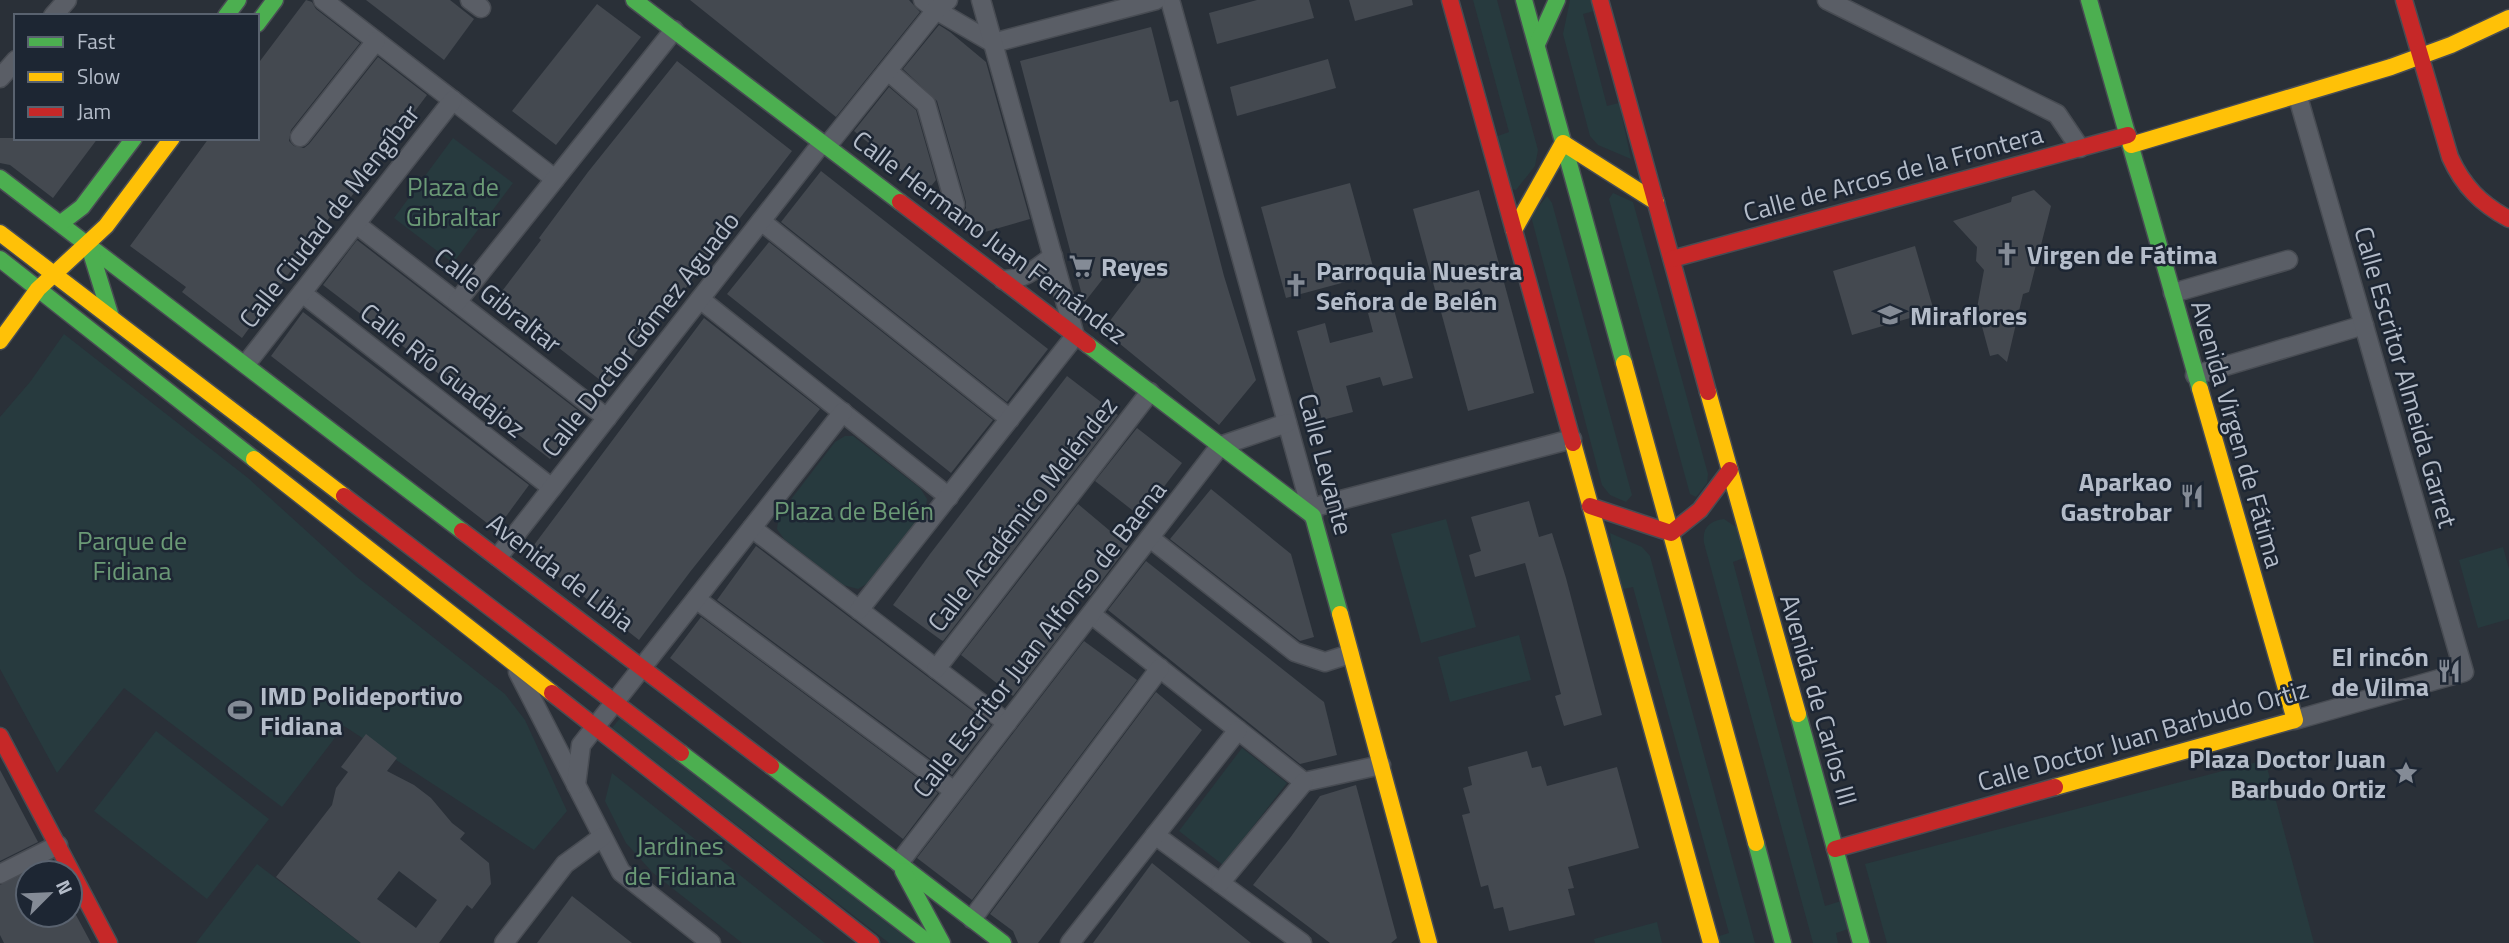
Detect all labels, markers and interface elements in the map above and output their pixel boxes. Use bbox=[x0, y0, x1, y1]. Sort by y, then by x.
legend bbox=[14, 14, 259, 140]
text: Fast bbox=[77, 25, 116, 57]
text: Slow bbox=[77, 60, 120, 92]
text: Jam bbox=[77, 95, 111, 127]
street label: Calle Ciudad de Mengíbar bbox=[229, 96, 429, 336]
street label: Calle de Arcos de la Frontera bbox=[1739, 114, 2047, 232]
street label: Calle Hermano Juan Fernández bbox=[845, 121, 1135, 353]
park label: Plaza de Gibraltar bbox=[406, 167, 500, 236]
street label: Calle Doctor Gómez Aguado bbox=[532, 203, 748, 465]
street label: Calle Escritor Almeida Garret bbox=[2344, 222, 2468, 532]
place label: Virgen de Fátima bbox=[2027, 235, 2217, 274]
street label: Calle Gibraltar bbox=[426, 238, 570, 362]
church icon: Virgen de Fátima bbox=[1993, 240, 2021, 268]
place label: Reyes bbox=[1101, 247, 1168, 286]
place label: Parroquia Nuestra Señora de Belén bbox=[1316, 251, 1522, 320]
supermarket icon: Reyes bbox=[1067, 252, 1095, 280]
church icon: Parroquia Nuestra Señora de Belén bbox=[1282, 271, 1310, 299]
street label: Calle Río Guadajoz bbox=[352, 293, 534, 447]
place label: Miraflores bbox=[1910, 296, 2027, 335]
street label: Avenida Virgen de Fátima bbox=[2181, 296, 2295, 572]
school or university icon: Miraflores bbox=[1876, 301, 1904, 329]
street label: Calle Académico Meléndez bbox=[918, 388, 1126, 640]
street label: Calle Levante bbox=[1288, 389, 1364, 539]
place label: Aparkao Gastrobar bbox=[2060, 462, 2172, 531]
street label: Calle Escritor Juan Alfonso de Baena bbox=[903, 472, 1175, 806]
restaurant icon: Aparkao Gastrobar bbox=[2178, 482, 2206, 510]
park label: Plaza de Belén bbox=[774, 491, 934, 530]
street label: Avenida de Libia bbox=[479, 504, 643, 640]
park label: Parque de Fidiana bbox=[77, 521, 187, 590]
street label: Avenida de Carlos III bbox=[1770, 590, 1868, 810]
place label: El rincón de Vilma bbox=[2331, 637, 2429, 706]
restaurant icon: El rincón de Vilma bbox=[2435, 657, 2463, 685]
street label: Calle Doctor Juan Barbudo Ortiz bbox=[1973, 669, 2313, 801]
place label: IMD Polideportivo Fidiana bbox=[260, 676, 463, 745]
sports icon: IMD Polideportivo Fidiana bbox=[226, 696, 254, 724]
place label: Plaza Doctor Juan Barbudo Ortiz bbox=[2189, 739, 2386, 808]
place icon: Plaza Doctor Juan Barbudo Ortiz bbox=[2392, 759, 2420, 787]
park label: Jardines de Fidiana bbox=[624, 826, 736, 895]
north arrow bbox=[14, 859, 84, 929]
text: N bbox=[49, 875, 81, 899]

